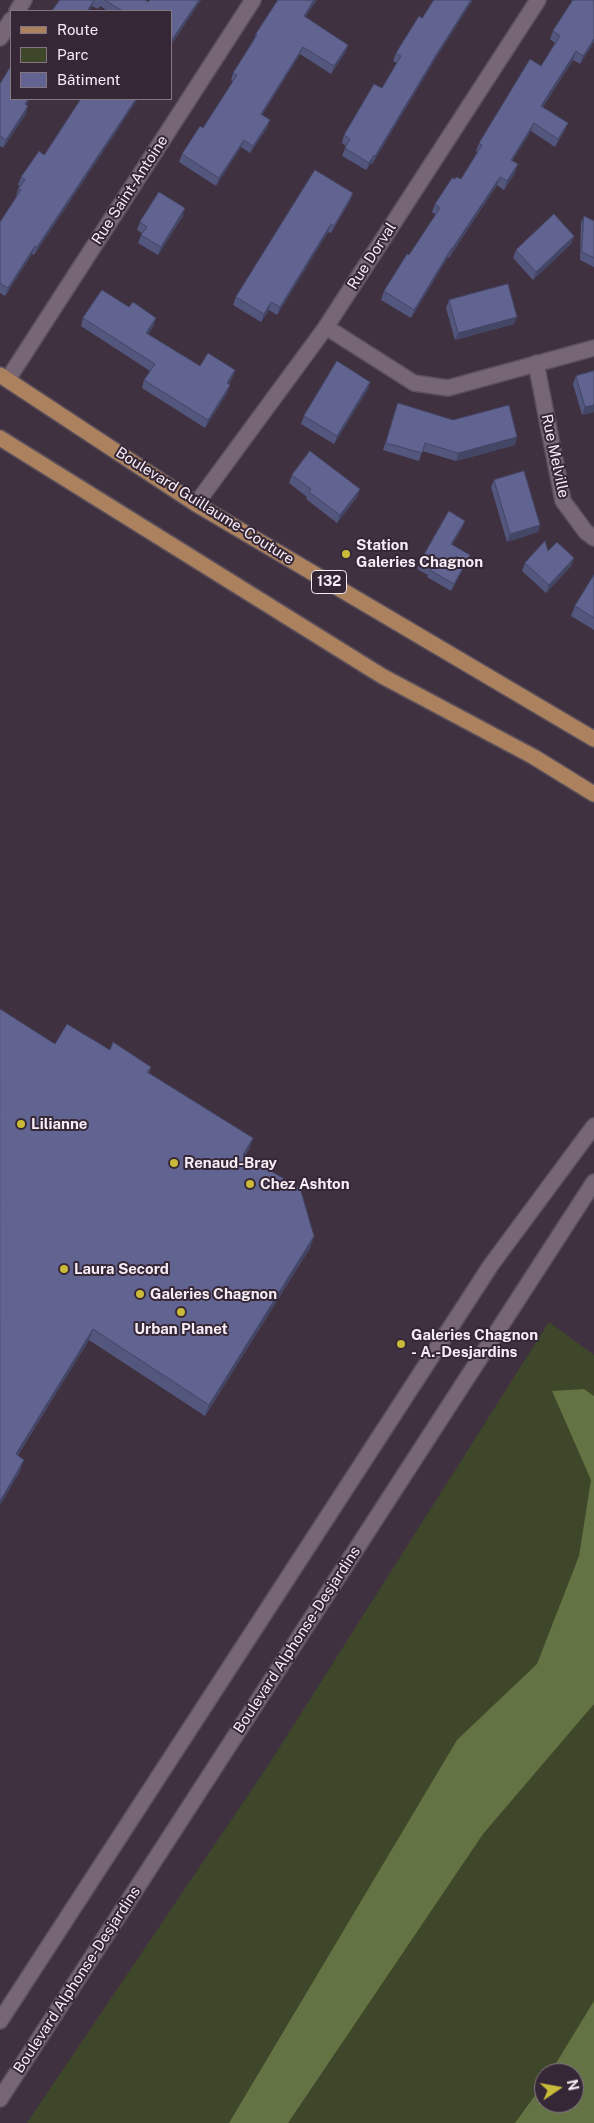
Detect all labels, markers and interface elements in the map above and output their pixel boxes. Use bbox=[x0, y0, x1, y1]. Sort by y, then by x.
legend bbox=[10, 10, 172, 100]
text: Route bbox=[57, 21, 98, 38]
text: Parc bbox=[57, 46, 89, 63]
text: Bâtiment bbox=[57, 71, 120, 88]
street label: Rue Saint-Antoine bbox=[88, 132, 172, 248]
street label: Rue Dorval bbox=[344, 219, 400, 293]
street label: Rue Melville bbox=[537, 412, 573, 500]
street label: Boulevard Guillaume-Couture bbox=[112, 444, 298, 568]
place label: Station Galeries Chagnon bbox=[356, 536, 483, 571]
marker: Station Galeries Chagnon bbox=[340, 548, 352, 560]
road number: 132 bbox=[312, 570, 346, 594]
place label: Lilianne bbox=[31, 1115, 88, 1133]
marker: Lilianne bbox=[15, 1118, 27, 1130]
place label: Renaud-Bray bbox=[184, 1154, 277, 1172]
marker: Renaud-Bray bbox=[168, 1157, 180, 1169]
place label: Chez Ashton bbox=[260, 1175, 350, 1193]
marker: Chez Ashton bbox=[244, 1178, 256, 1190]
place label: Laura Secord bbox=[74, 1260, 169, 1278]
marker: Laura Secord bbox=[58, 1263, 70, 1275]
place label: Galeries Chagnon bbox=[150, 1285, 277, 1303]
marker: Galeries Chagnon bbox=[134, 1288, 146, 1300]
marker: Urban Planet bbox=[175, 1306, 187, 1318]
place label: Urban Planet bbox=[134, 1320, 228, 1338]
place label: Galeries Chagnon - A.-Desjardins bbox=[411, 1326, 538, 1361]
marker: Galeries Chagnon - A.-Desjardins bbox=[395, 1338, 407, 1350]
street label: Boulevard Alphonse-Desjardins bbox=[230, 1543, 364, 1737]
street label: Boulevard Alphonse-Desjardins bbox=[10, 1883, 144, 2077]
north arrow bbox=[534, 2063, 584, 2113]
text: N bbox=[564, 2078, 582, 2092]

